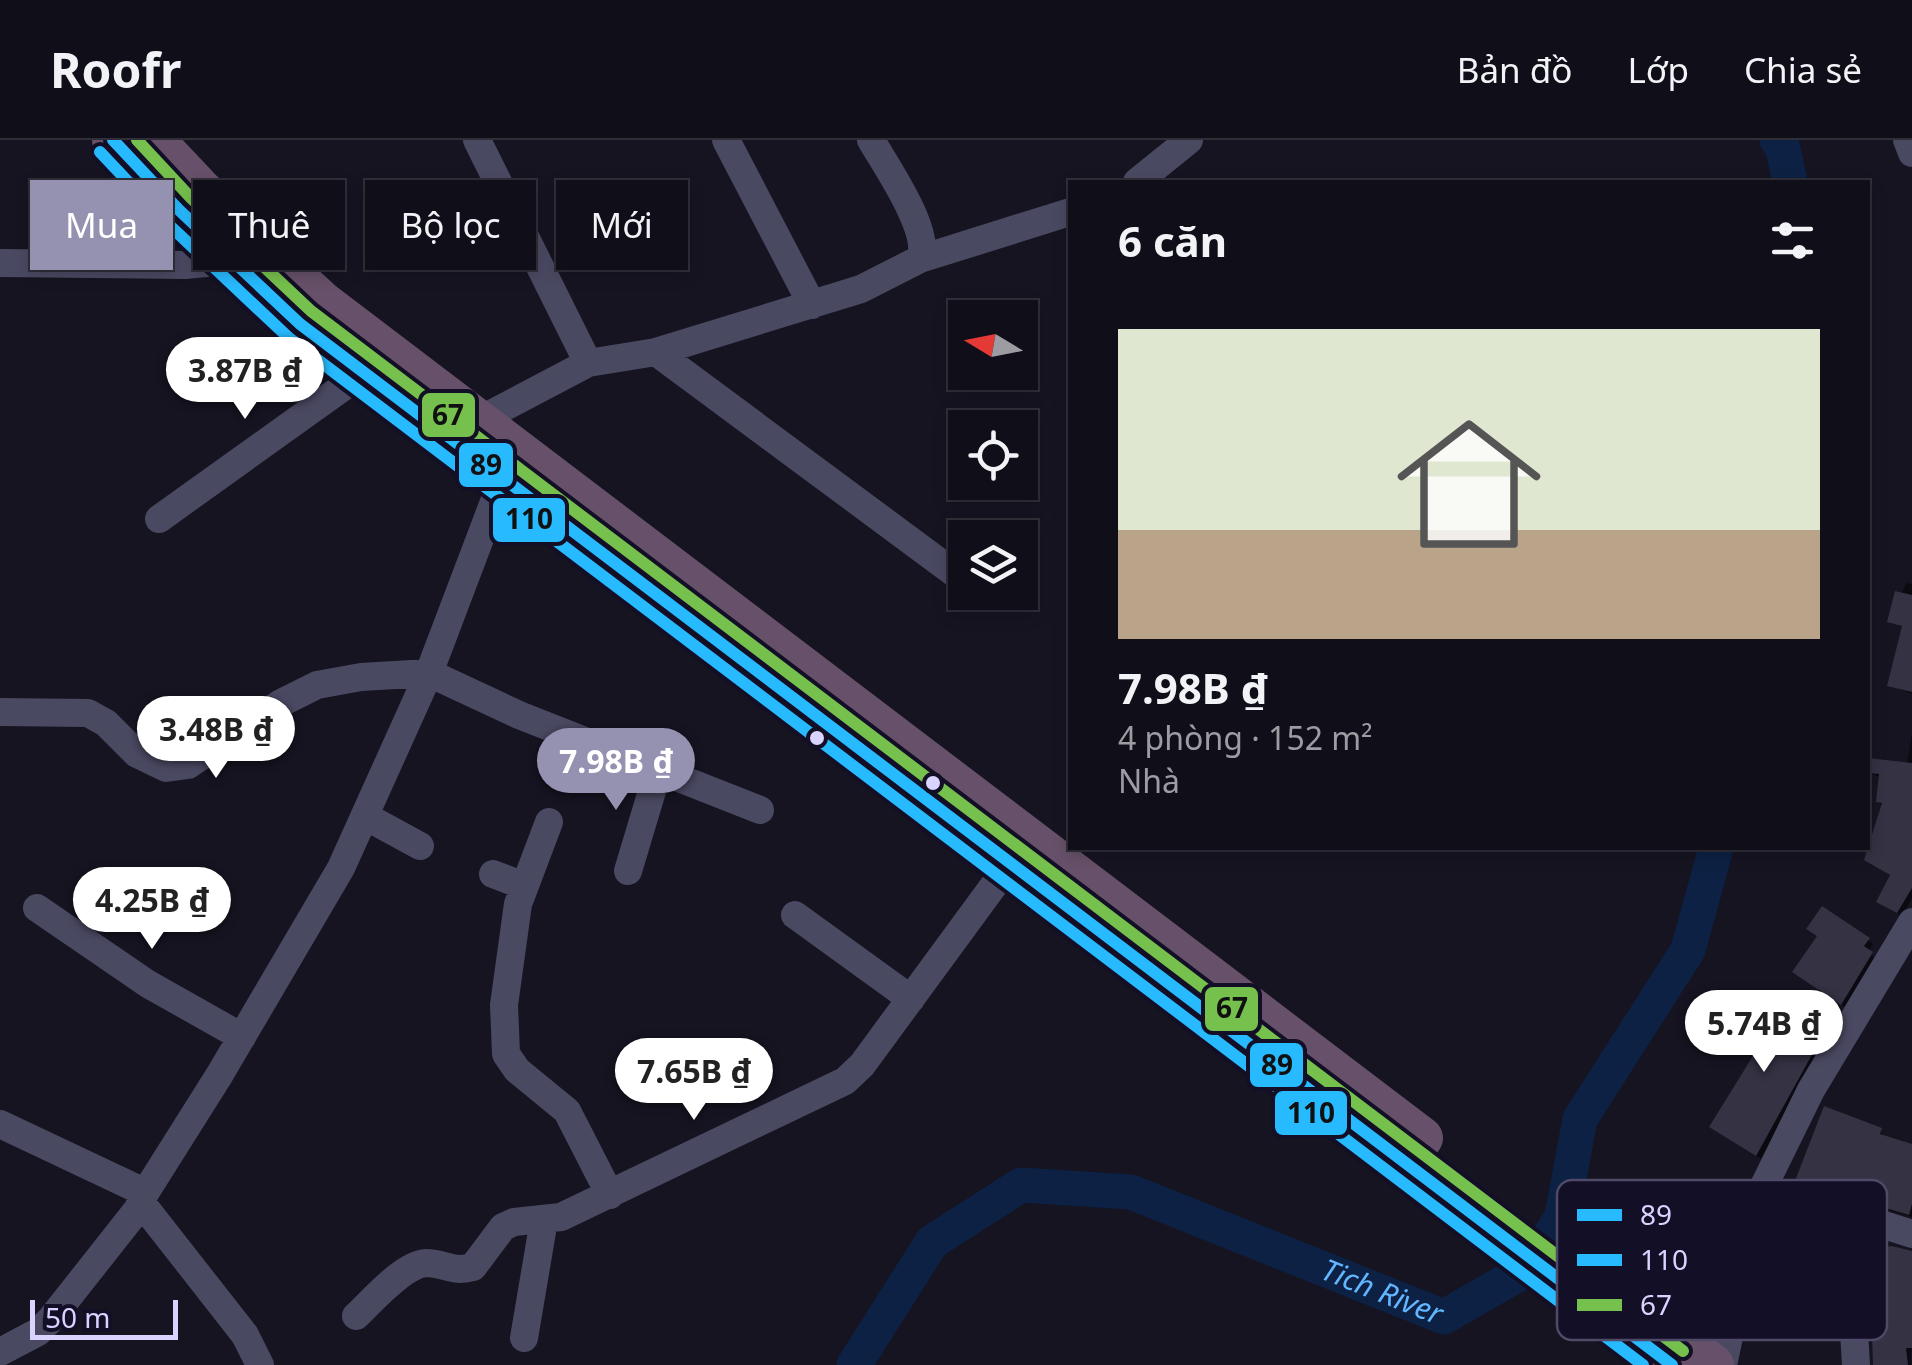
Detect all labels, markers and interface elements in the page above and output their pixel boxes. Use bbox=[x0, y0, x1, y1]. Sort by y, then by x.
text: Roofr bbox=[50, 37, 182, 102]
text: Bản đồ bbox=[1457, 46, 1573, 93]
text: Lớp bbox=[1628, 46, 1689, 93]
text: Chia sẻ bbox=[1744, 46, 1862, 93]
chip: Mua bbox=[30, 180, 173, 270]
chip: Thuê bbox=[193, 180, 345, 270]
chip: Bộ lọc bbox=[365, 180, 536, 270]
chip: Mới bbox=[556, 180, 688, 270]
text: 6 căn bbox=[1118, 212, 1227, 269]
icon: filters bbox=[1765, 213, 1820, 268]
north arrow bbox=[948, 300, 1038, 390]
map controls bbox=[948, 300, 1038, 610]
pin: 3.87B ₫ bbox=[153, 337, 337, 422]
text: 3.87B ₫ bbox=[188, 348, 302, 391]
line badge: 67 bbox=[420, 391, 477, 439]
icon: home bbox=[1379, 394, 1559, 574]
text: 67 bbox=[432, 395, 464, 433]
button: locate bbox=[948, 410, 1038, 500]
line badge: 89 bbox=[457, 441, 515, 489]
text: 89 bbox=[470, 445, 502, 483]
line badge: 110 bbox=[491, 496, 567, 544]
text: 110 bbox=[505, 499, 553, 537]
button: layers bbox=[948, 520, 1038, 610]
text: 7.98B ₫ bbox=[1118, 659, 1268, 716]
pin: 3.48B ₫ bbox=[124, 696, 308, 781]
text: 3.48B ₫ bbox=[159, 707, 273, 750]
text: 4 phòng · 152 m² bbox=[1118, 716, 1372, 759]
pin: 7.98B ₫ bbox=[524, 728, 708, 813]
unlabelled marker bbox=[807, 728, 827, 748]
text: 7.98B ₫ bbox=[559, 739, 673, 782]
text: Nhà bbox=[1118, 759, 1180, 802]
unlabelled marker bbox=[923, 773, 943, 793]
pin: 4.25B ₫ bbox=[60, 867, 244, 952]
text: 4.25B ₫ bbox=[95, 878, 209, 921]
line badge: 67 bbox=[1203, 985, 1260, 1033]
text: 67 bbox=[1216, 988, 1248, 1026]
pin: 5.74B ₫ bbox=[1672, 990, 1856, 1075]
text: 5.74B ₫ bbox=[1707, 1001, 1821, 1044]
pin: 7.65B ₫ bbox=[602, 1038, 786, 1123]
line badge: 89 bbox=[1248, 1041, 1305, 1089]
text: 89 bbox=[1261, 1045, 1293, 1083]
text: 7.65B ₫ bbox=[637, 1049, 751, 1092]
line badge: 110 bbox=[1273, 1089, 1349, 1137]
text: 110 bbox=[1287, 1093, 1335, 1131]
legend bbox=[1557, 1180, 1887, 1340]
text: 89 bbox=[1640, 1195, 1672, 1233]
text: 110 bbox=[1640, 1240, 1688, 1278]
water label: Tich River bbox=[1316, 1248, 1450, 1334]
text: 67 bbox=[1640, 1285, 1672, 1323]
scale bar bbox=[30, 1295, 178, 1340]
text: 50 m bbox=[45, 1298, 111, 1336]

